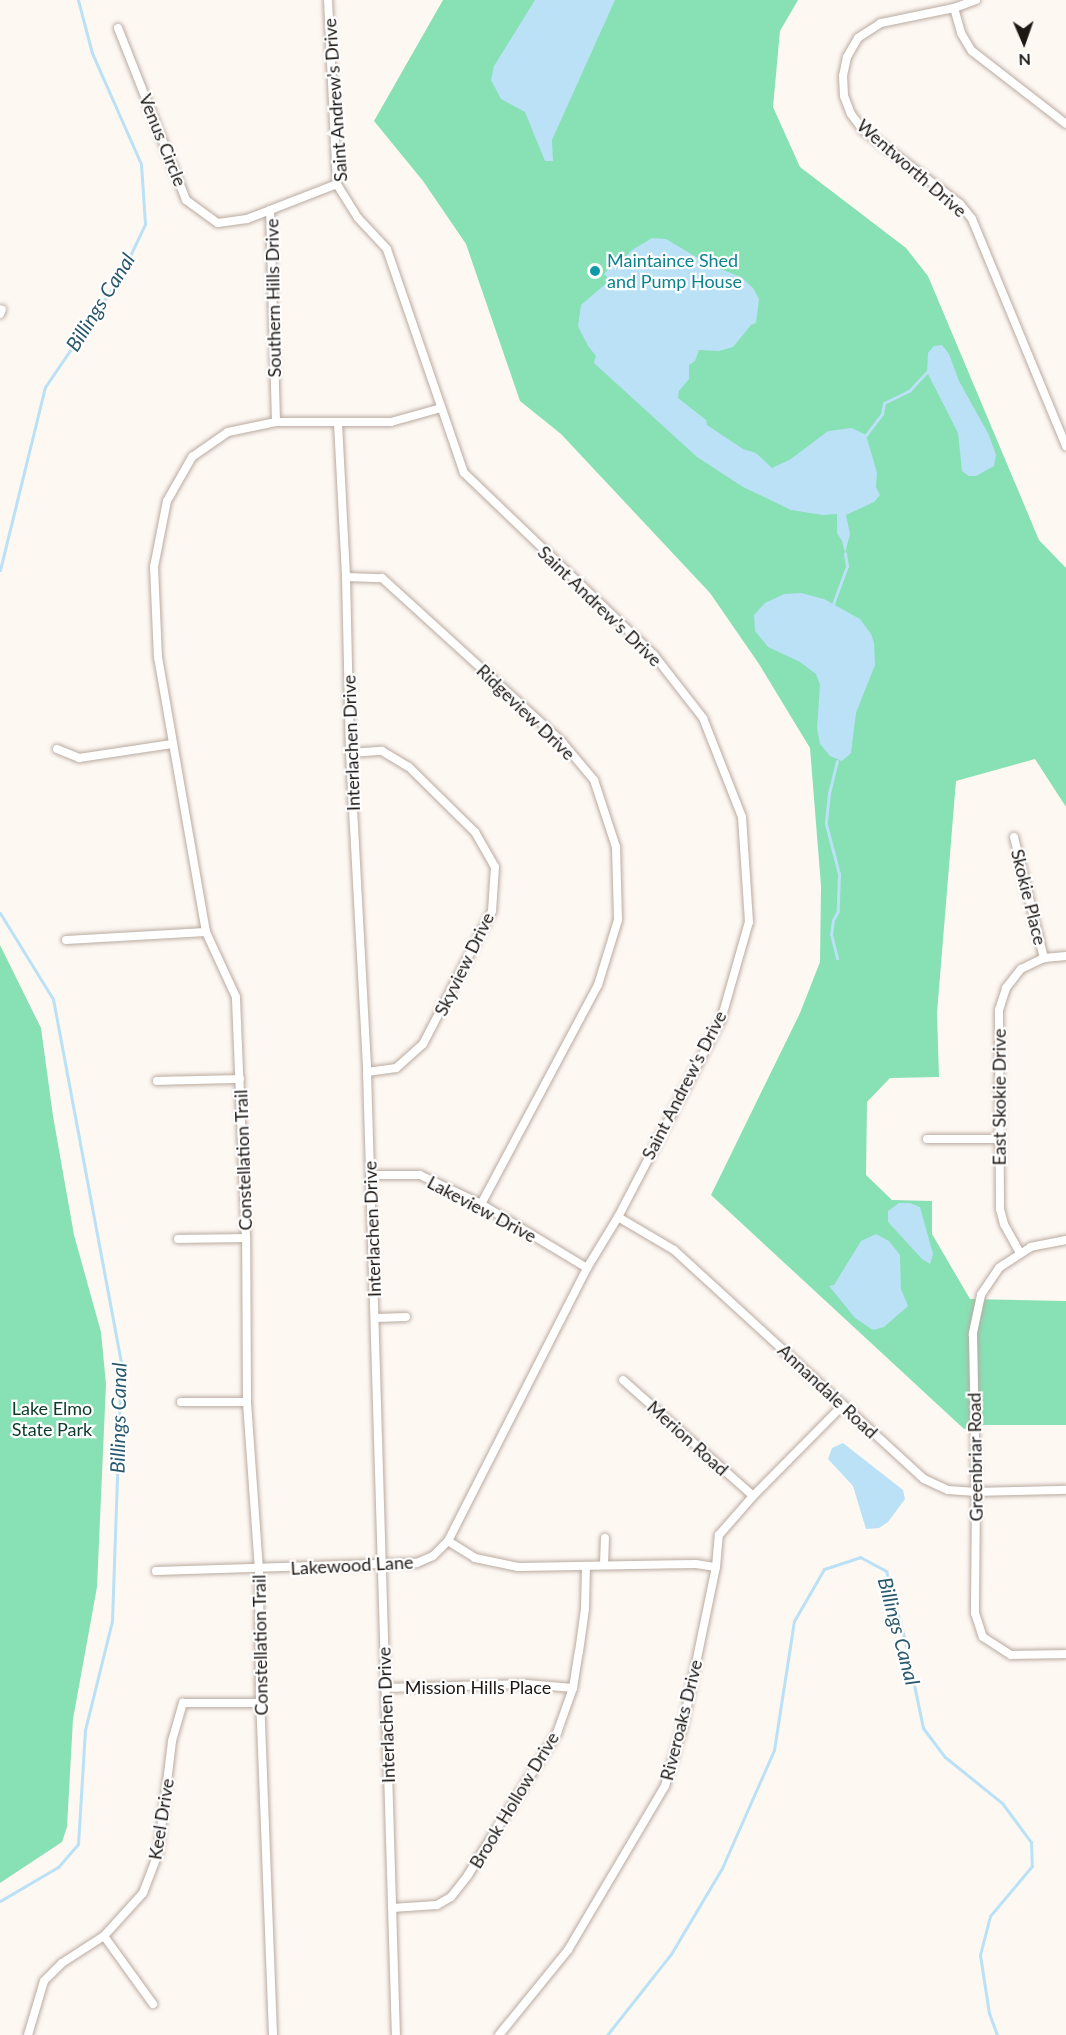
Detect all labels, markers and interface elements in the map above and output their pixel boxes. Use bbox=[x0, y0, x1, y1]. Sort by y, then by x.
north arrow bbox=[994, 12, 1054, 72]
street label: Saint Andrew's Drive bbox=[318, 17, 352, 183]
text: N bbox=[1018, 51, 1031, 70]
street label: Venus Circle bbox=[135, 91, 191, 189]
street label: Wentworth Drive bbox=[853, 114, 971, 222]
street label: Southern Hills Drive bbox=[261, 218, 285, 378]
water label: Billings Canal bbox=[60, 249, 140, 355]
place label: Maintaince Shed and Pump House bbox=[607, 250, 742, 292]
marker: Maintaince Shed and Pump House bbox=[588, 264, 602, 278]
street label: Saint Andrew's Drive bbox=[533, 541, 667, 671]
street label: Ridgeview Drive bbox=[472, 660, 580, 764]
street label: Interlachen Drive bbox=[338, 675, 364, 811]
street label: Skokie Place bbox=[1007, 847, 1051, 947]
street label: Skyview Drive bbox=[430, 909, 498, 1019]
street label: Saint Andrew's Drive bbox=[637, 1007, 731, 1163]
street label: East Skokie Drive bbox=[988, 1028, 1010, 1166]
street label: Constellation Trail bbox=[230, 1089, 256, 1231]
street label: Interlachen Drive bbox=[359, 1161, 385, 1297]
street label: Lakeview Drive bbox=[424, 1171, 540, 1247]
street label: Annandale Road bbox=[774, 1339, 882, 1443]
water label: Billings Canal bbox=[105, 1362, 131, 1474]
street label: Greenbriar Road bbox=[963, 1392, 987, 1522]
street label: Merion Road bbox=[643, 1396, 733, 1480]
park label: Lake Elmo State Park bbox=[12, 1398, 92, 1440]
street label: Lakewood Lane bbox=[290, 1551, 414, 1579]
street label: Constellation Trail bbox=[248, 1574, 272, 1716]
water label: Billings Canal bbox=[873, 1574, 925, 1688]
street label: Interlachen Drive bbox=[373, 1647, 399, 1783]
street label: Riveroaks Drive bbox=[656, 1657, 706, 1783]
street label: Mission Hills Place bbox=[405, 1676, 551, 1698]
street label: Brook Hollow Drive bbox=[465, 1728, 563, 1872]
street label: Keel Drive bbox=[144, 1777, 178, 1861]

